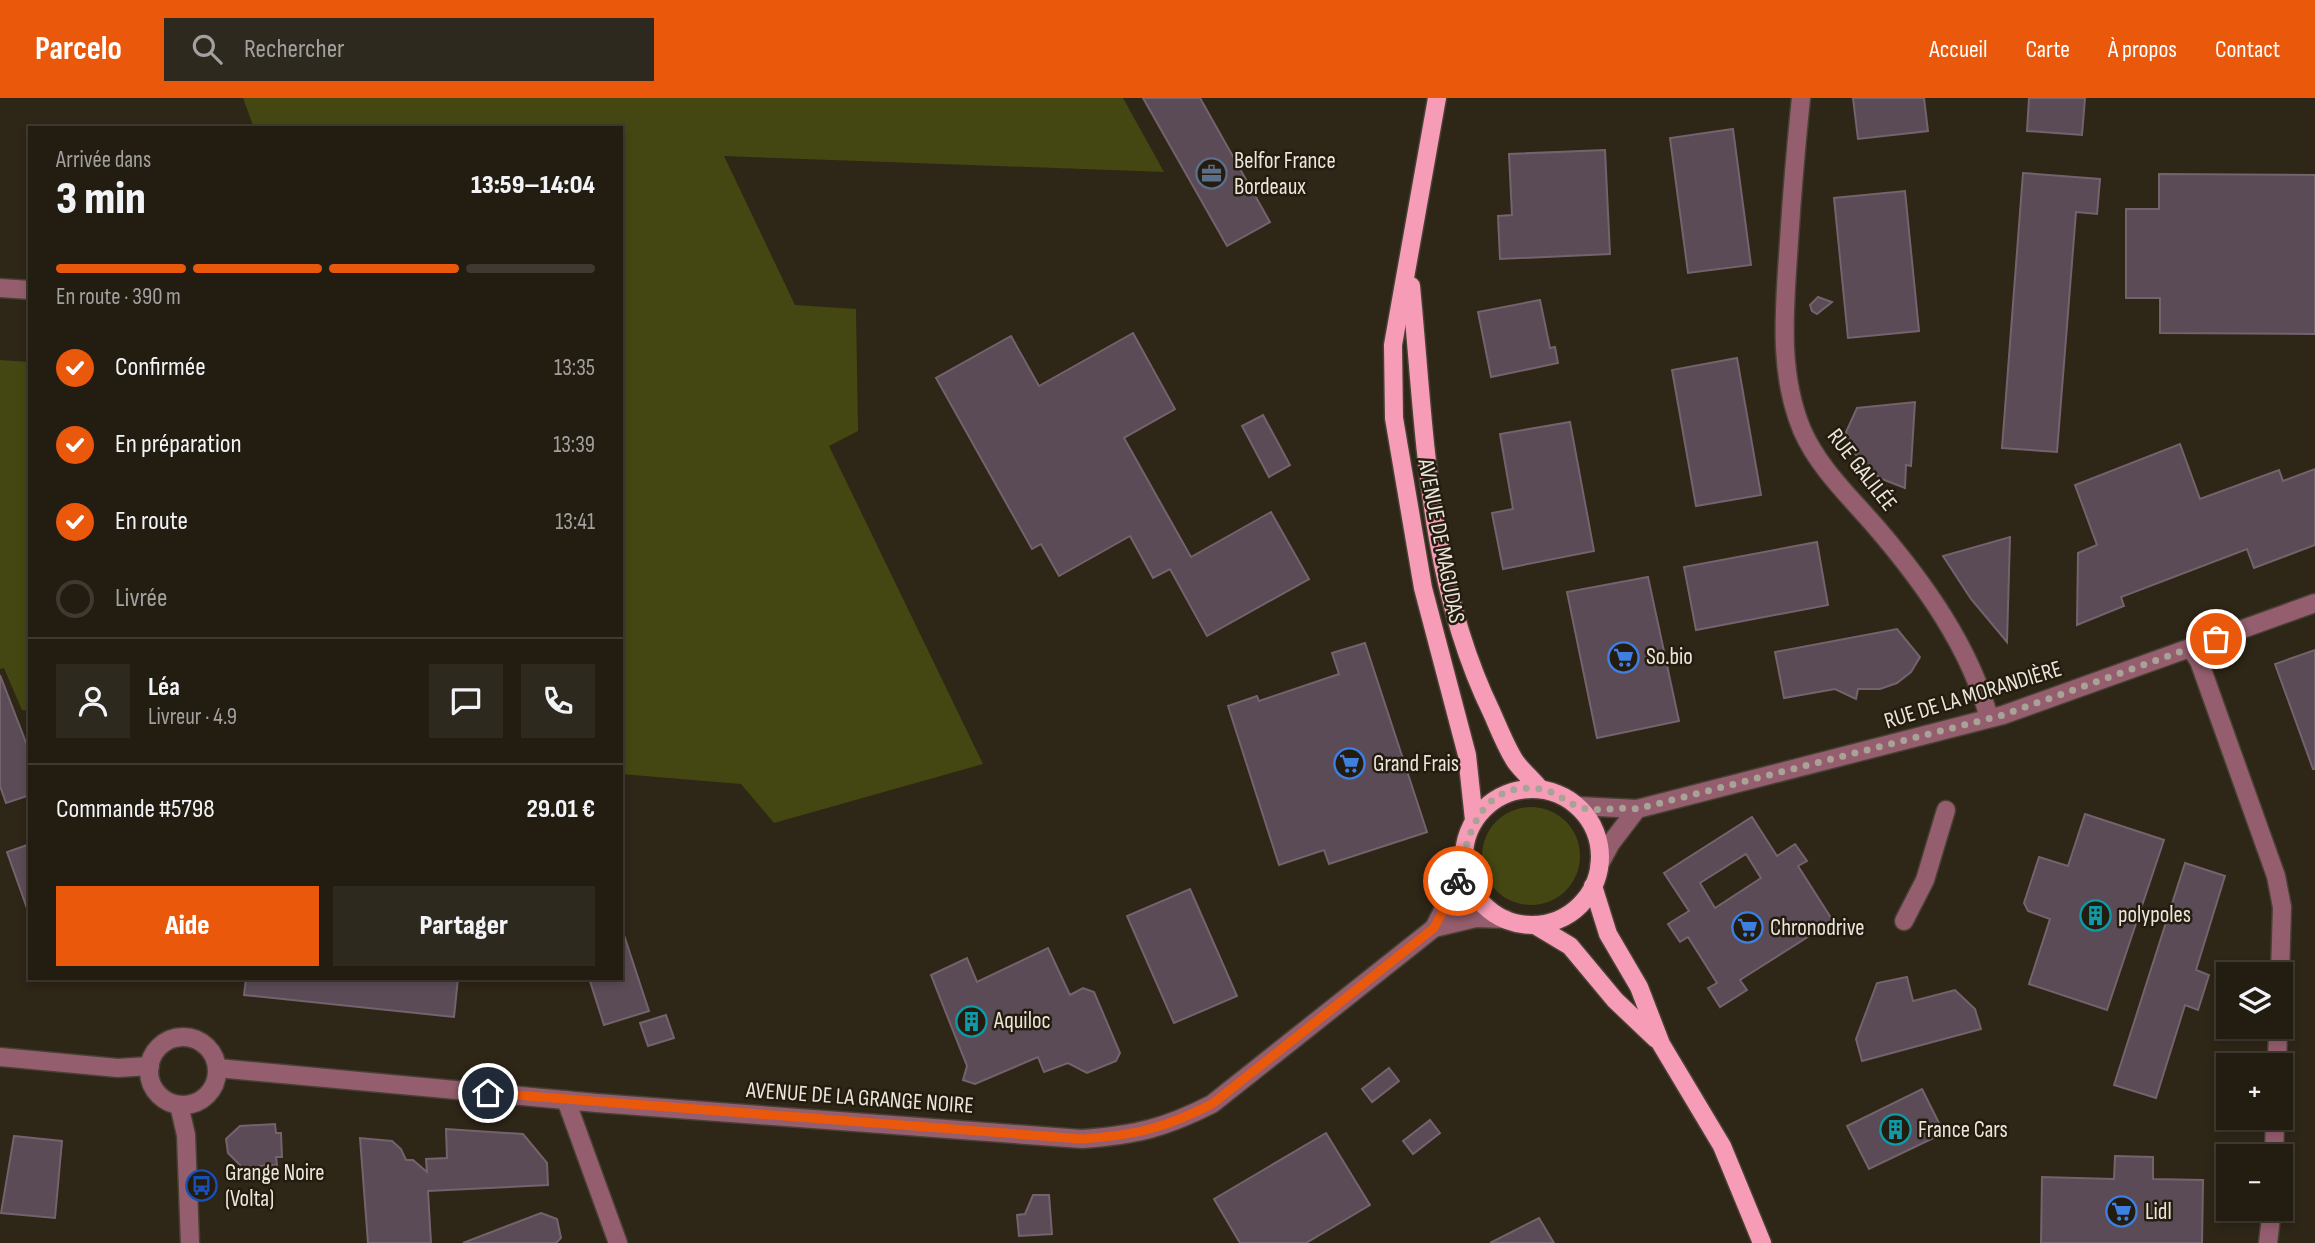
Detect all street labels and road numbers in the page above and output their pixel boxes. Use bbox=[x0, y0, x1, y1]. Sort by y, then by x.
street label: RUE GALILÉE bbox=[1821, 423, 1903, 517]
street label: AVENUE DE MAGUDAS bbox=[1411, 456, 1471, 625]
street label: RUE DE LA MORANDIÈRE bbox=[1881, 655, 2065, 735]
street label: AVENUE DE LA GRANGE NOIRE bbox=[744, 1076, 975, 1120]

